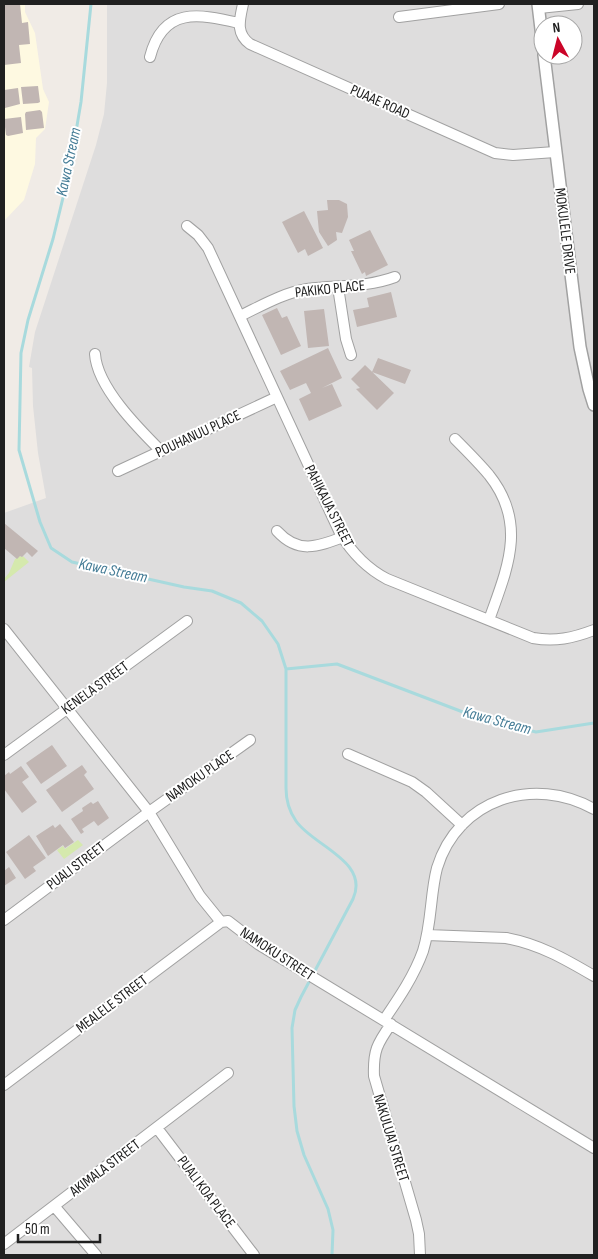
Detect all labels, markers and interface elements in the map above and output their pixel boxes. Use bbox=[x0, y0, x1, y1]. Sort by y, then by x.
north arrow bbox=[533, 15, 583, 65]
text: N bbox=[552, 19, 561, 36]
street label: PUAAE ROAD bbox=[347, 80, 413, 124]
water label: Kawa Stream bbox=[52, 126, 86, 198]
street label: MOKULELE DRIVE bbox=[550, 187, 580, 275]
street label: PAKIKO PLACE bbox=[294, 276, 366, 302]
street label: POUHANUU PLACE bbox=[152, 406, 244, 462]
street label: PAHIKAUA STREET bbox=[300, 462, 358, 550]
water label: Kawa Stream bbox=[77, 554, 149, 588]
street label: KENELA STREET bbox=[57, 657, 133, 719]
water label: Kawa Stream bbox=[461, 703, 533, 739]
street label: NAMOKU PLACE bbox=[162, 746, 238, 806]
street label: PUALI STREET bbox=[43, 838, 109, 894]
street label: NAMOKU STREET bbox=[236, 923, 318, 985]
street label: MEALELE STREET bbox=[72, 971, 152, 1037]
street label: NAKULUAI STREET bbox=[369, 1092, 413, 1184]
street label: AKIMALA STREET bbox=[65, 1135, 144, 1201]
street label: PUALI KOA PLACE bbox=[173, 1152, 239, 1232]
scale bar bbox=[18, 1212, 100, 1244]
text: 50 m bbox=[25, 1220, 50, 1239]

